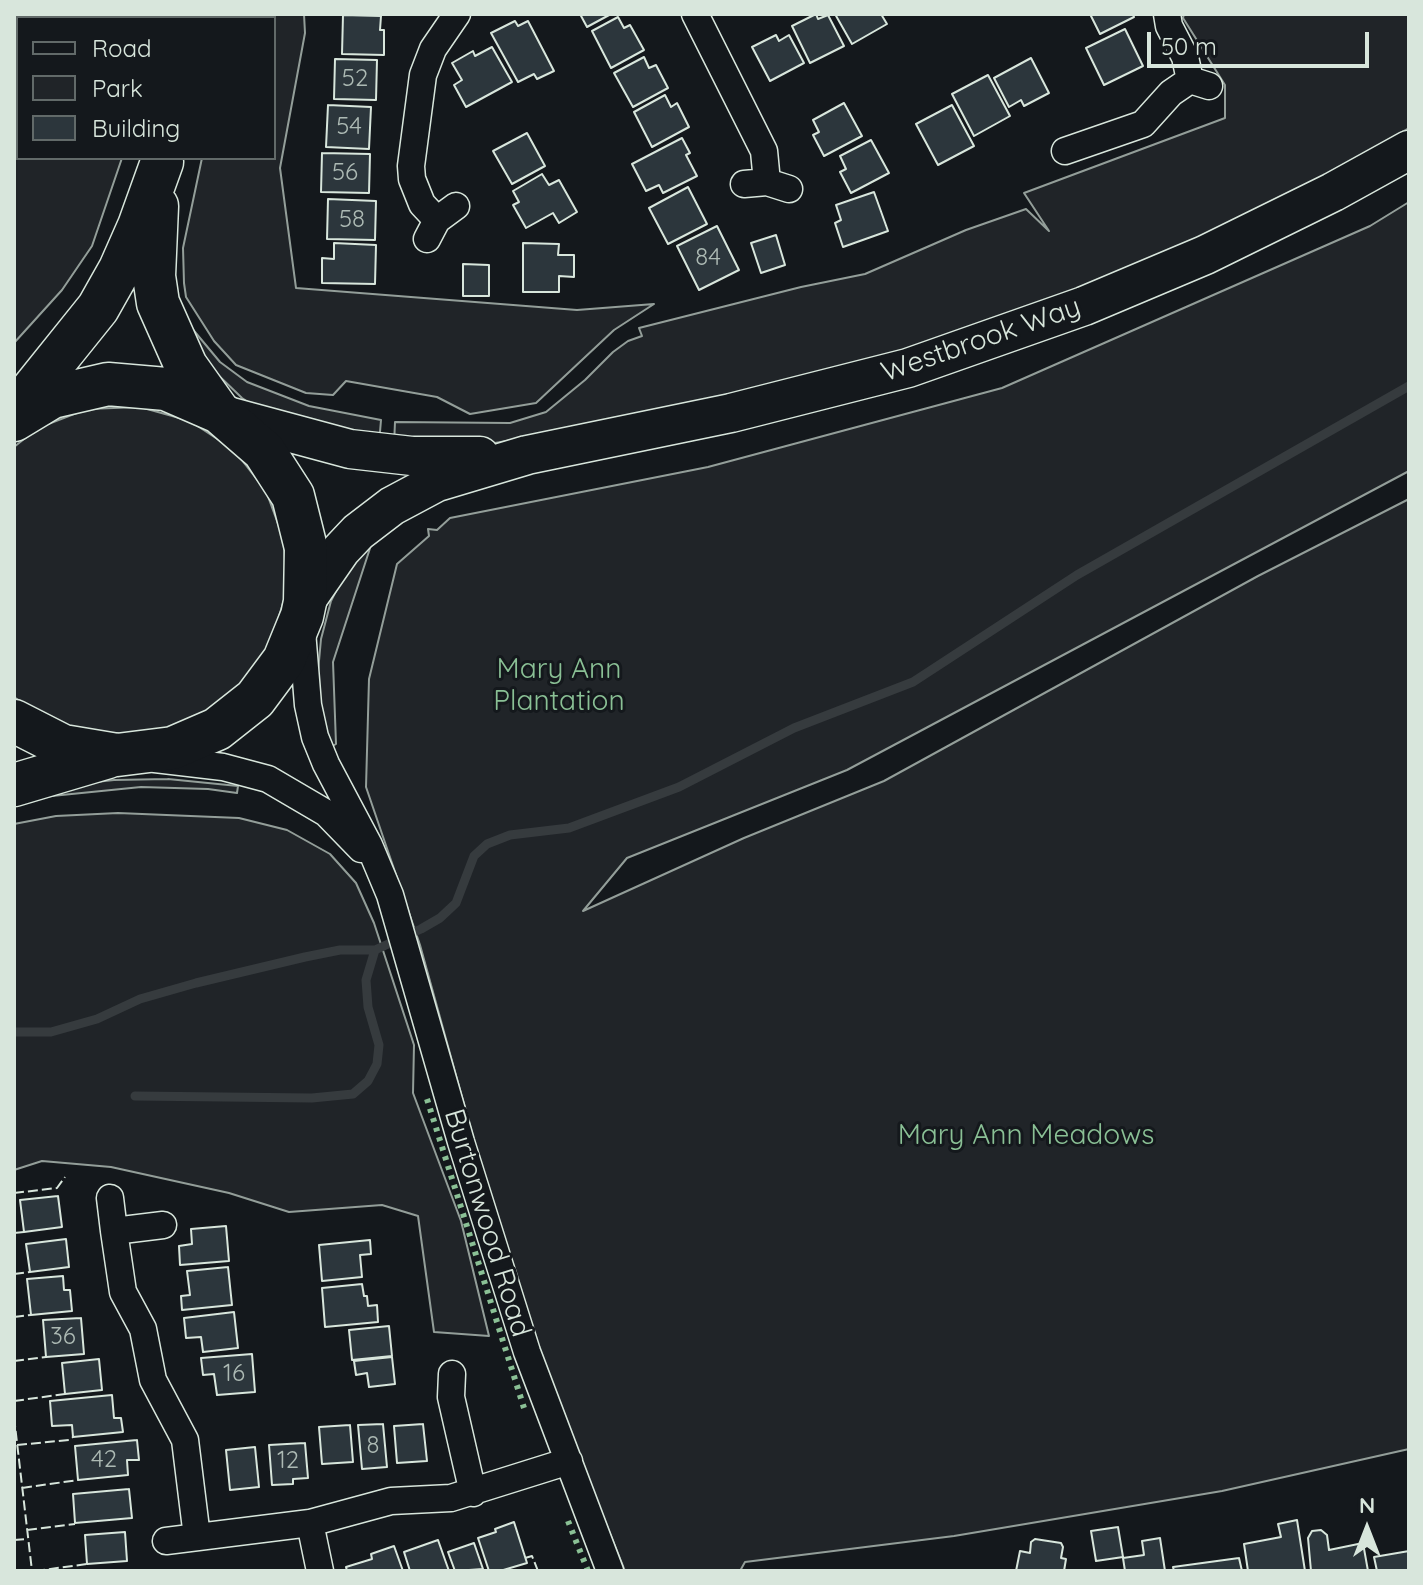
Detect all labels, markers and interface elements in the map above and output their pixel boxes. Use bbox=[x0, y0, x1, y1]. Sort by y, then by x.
legend bbox=[16, 16, 276, 160]
scale bar bbox=[1151, 16, 1373, 66]
text: 50 m bbox=[1161, 31, 1217, 61]
text: Road bbox=[92, 33, 152, 63]
house number: 52 bbox=[342, 65, 368, 93]
text: Park bbox=[92, 73, 143, 103]
text: Building bbox=[92, 113, 180, 143]
house number: 54 bbox=[336, 113, 362, 141]
house number: 56 bbox=[332, 159, 358, 187]
house number: 58 bbox=[339, 206, 365, 234]
house number: 84 bbox=[695, 244, 721, 272]
street label: Westbrook Way bbox=[877, 290, 1085, 390]
park label: Mary Ann Plantation bbox=[493, 653, 625, 719]
street label: Burtonwood Road bbox=[436, 1105, 538, 1341]
park label: Mary Ann Meadows bbox=[898, 1119, 1154, 1153]
house number: 36 bbox=[50, 1323, 76, 1351]
house number: 16 bbox=[223, 1360, 245, 1388]
house number: 8 bbox=[367, 1432, 379, 1460]
house number: 42 bbox=[91, 1446, 117, 1474]
house number: 12 bbox=[277, 1447, 299, 1475]
north arrow bbox=[1327, 1489, 1407, 1569]
text: N bbox=[1359, 1491, 1375, 1519]

